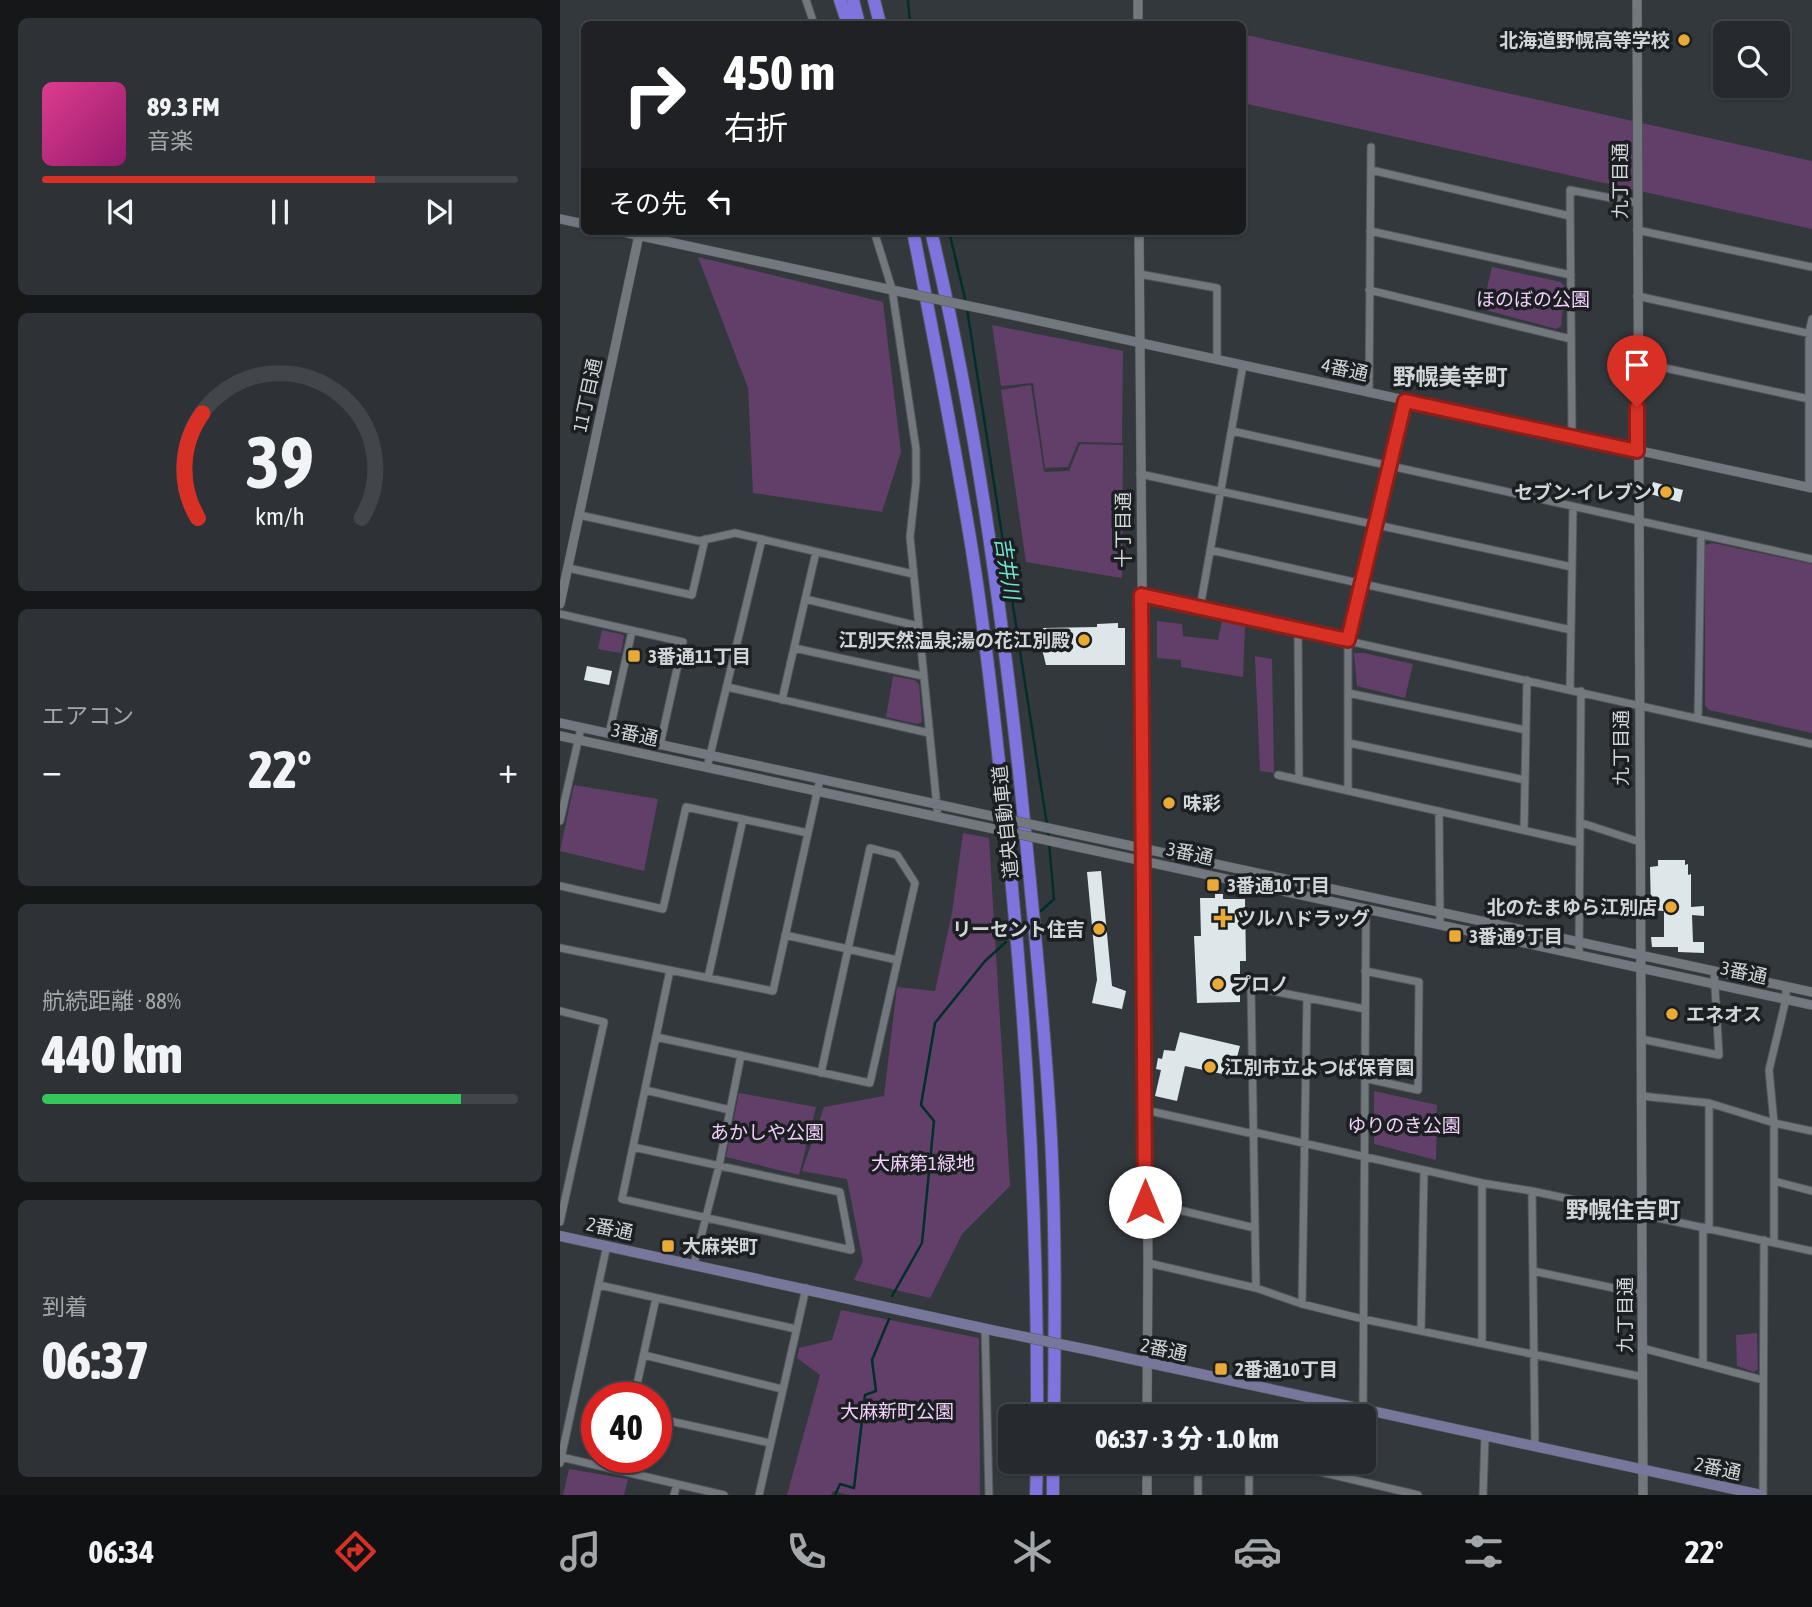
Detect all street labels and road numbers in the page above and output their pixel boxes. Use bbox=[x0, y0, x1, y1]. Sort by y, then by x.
street label: 九丁目通 bbox=[1609, 143, 1631, 219]
street label: 4番通 bbox=[1320, 353, 1370, 385]
street label: 11丁目通 bbox=[568, 356, 606, 434]
street label: 十丁目通 bbox=[1112, 492, 1134, 568]
street label: 九丁目通 bbox=[1610, 710, 1632, 786]
street label: 3番通 bbox=[610, 718, 660, 750]
street label: 道央自動車道 bbox=[988, 764, 1022, 880]
street label: 3番通 bbox=[1165, 837, 1215, 869]
street label: 3番通 bbox=[1719, 956, 1769, 988]
street label: 2番通 bbox=[585, 1212, 635, 1244]
street label: 九丁目通 bbox=[1614, 1277, 1636, 1353]
street label: 2番通 bbox=[1139, 1333, 1189, 1365]
street label: 2番通 bbox=[1693, 1452, 1743, 1484]

